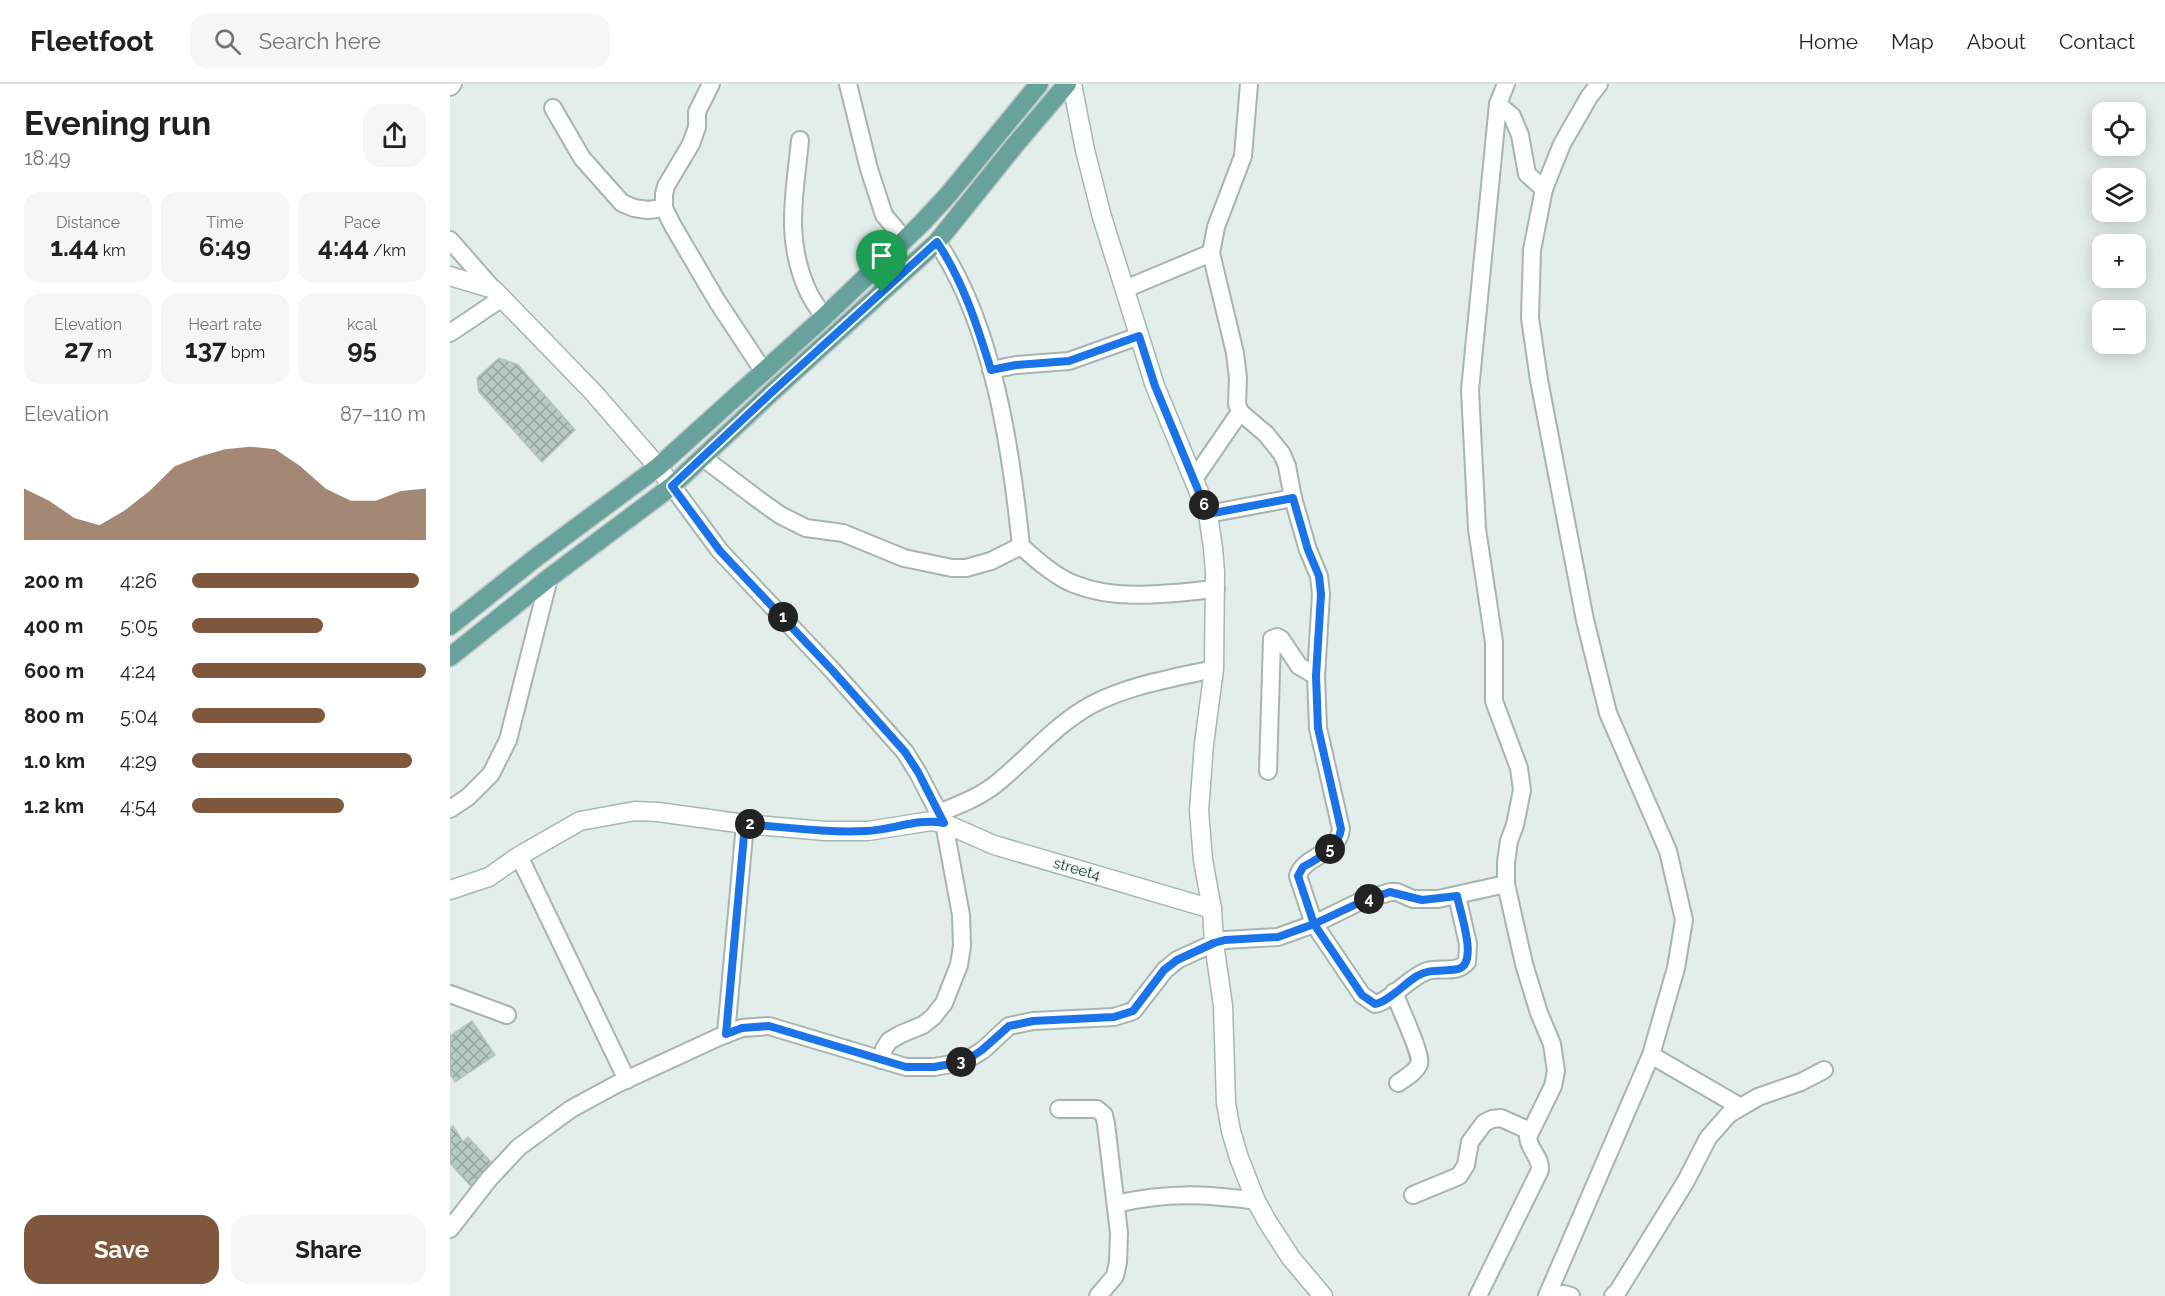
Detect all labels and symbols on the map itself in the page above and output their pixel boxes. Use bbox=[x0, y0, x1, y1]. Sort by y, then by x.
pin bbox=[856, 230, 907, 292]
pin: 6 bbox=[1189, 490, 1219, 520]
pin: 1 bbox=[768, 602, 798, 632]
pin: 2 bbox=[735, 809, 765, 839]
pin: 5 bbox=[1315, 834, 1345, 864]
street label: street4 bbox=[1051, 854, 1103, 884]
pin: 4 bbox=[1354, 884, 1384, 914]
pin: 3 bbox=[946, 1047, 976, 1077]

